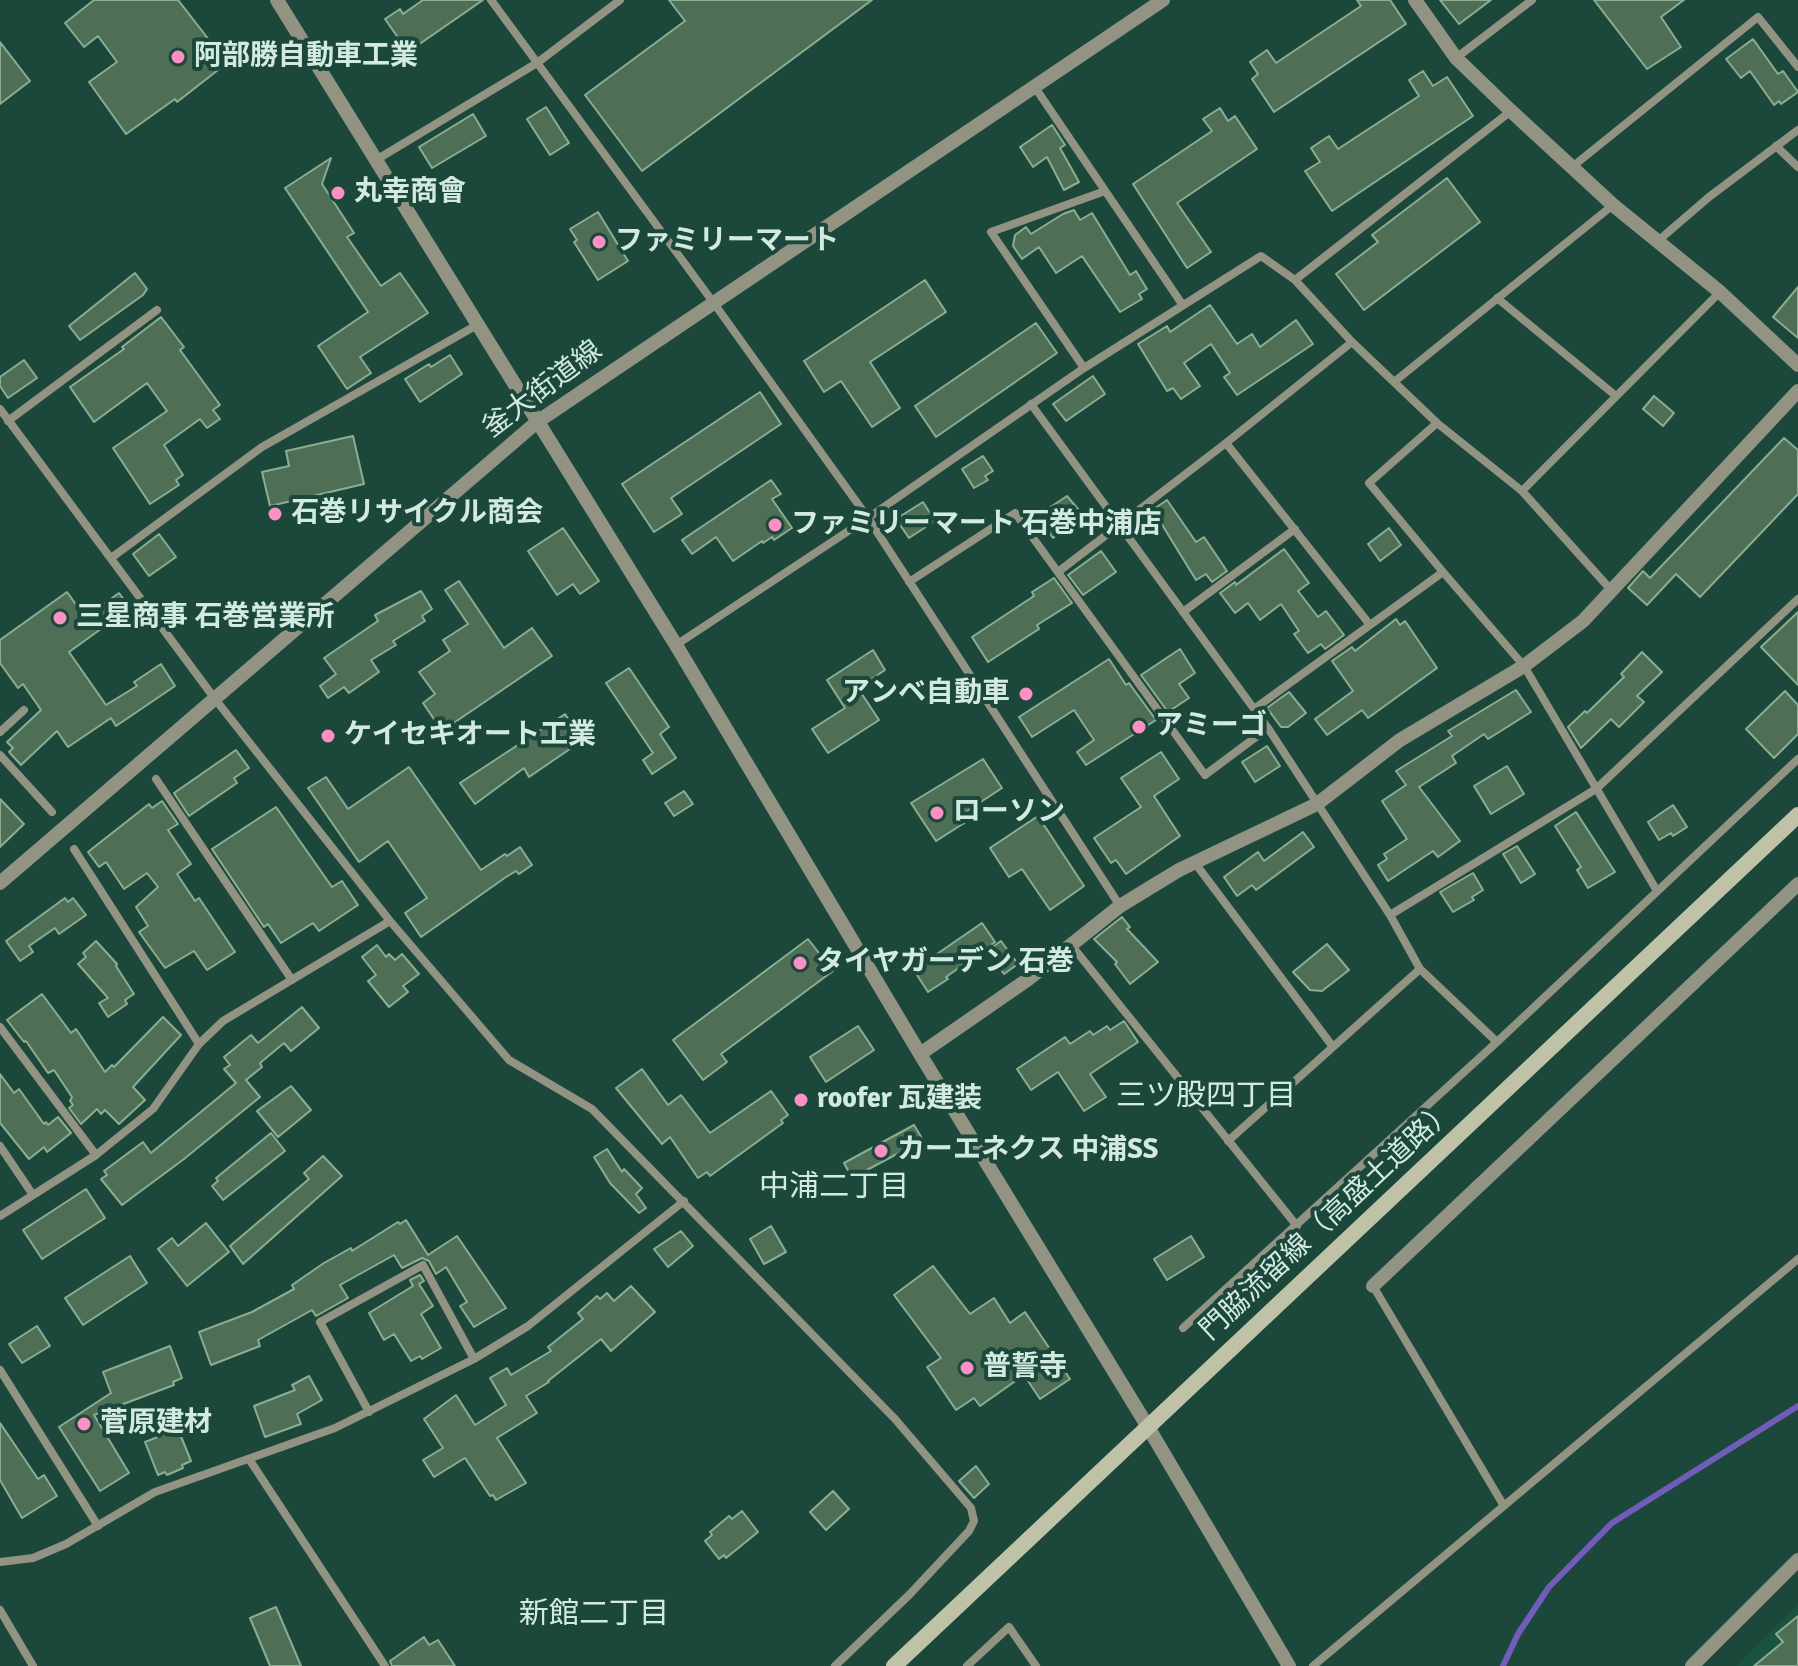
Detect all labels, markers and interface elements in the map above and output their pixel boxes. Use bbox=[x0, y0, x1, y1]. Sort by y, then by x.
place label: 阿部勝自動車工業 bbox=[194, 40, 418, 74]
marker: 阿部勝自動車工業 bbox=[169, 48, 187, 66]
place label: 丸幸商會 bbox=[354, 176, 466, 210]
marker: 丸幸商會 bbox=[329, 184, 347, 202]
place label: ファミリーマート bbox=[615, 225, 839, 259]
marker: ファミリーマート bbox=[590, 233, 608, 251]
street label: 釜大街道線 bbox=[477, 334, 609, 446]
place label: 石巻リサイクル商会 bbox=[291, 497, 543, 531]
marker: 石巻リサイクル商会 bbox=[266, 505, 284, 523]
place label: ファミリーマート 石巻中浦店 bbox=[791, 508, 1161, 542]
marker: ファミリーマート 石巻中浦店 bbox=[766, 516, 784, 534]
place label: 三星商事 石巻営業所 bbox=[76, 601, 334, 635]
marker: 三星商事 石巻営業所 bbox=[51, 609, 69, 627]
place label: アンベ自動車 bbox=[842, 677, 1010, 711]
marker: アンベ自動車 bbox=[1017, 685, 1035, 703]
place label: アミーゴ bbox=[1155, 710, 1267, 744]
marker: アミーゴ bbox=[1130, 718, 1148, 736]
place label: ケイセキオート工業 bbox=[344, 719, 596, 753]
marker: ケイセキオート工業 bbox=[319, 727, 337, 745]
place label: ローソン bbox=[953, 796, 1065, 830]
marker: ローソン bbox=[928, 804, 946, 822]
place label: タイヤガーデン 石巻 bbox=[816, 946, 1074, 980]
marker: タイヤガーデン 石巻 bbox=[791, 954, 809, 972]
district label: 三ツ股四丁目 bbox=[1116, 1079, 1296, 1115]
place label: roofer 瓦建装 bbox=[817, 1083, 982, 1117]
marker: roofer 瓦建装 bbox=[792, 1091, 810, 1109]
street label: 門脇流留線（高盛土道路） bbox=[1194, 1094, 1462, 1348]
place label: カーエネクス 中浦SS bbox=[897, 1134, 1158, 1168]
marker: カーエネクス 中浦SS bbox=[872, 1142, 890, 1160]
district label: 中浦二丁目 bbox=[759, 1170, 909, 1206]
place label: 普誓寺 bbox=[983, 1351, 1067, 1385]
marker: 普誓寺 bbox=[958, 1359, 976, 1377]
place label: 菅原建材 bbox=[100, 1407, 212, 1441]
marker: 菅原建材 bbox=[75, 1415, 93, 1433]
district label: 新館二丁目 bbox=[519, 1597, 669, 1633]

